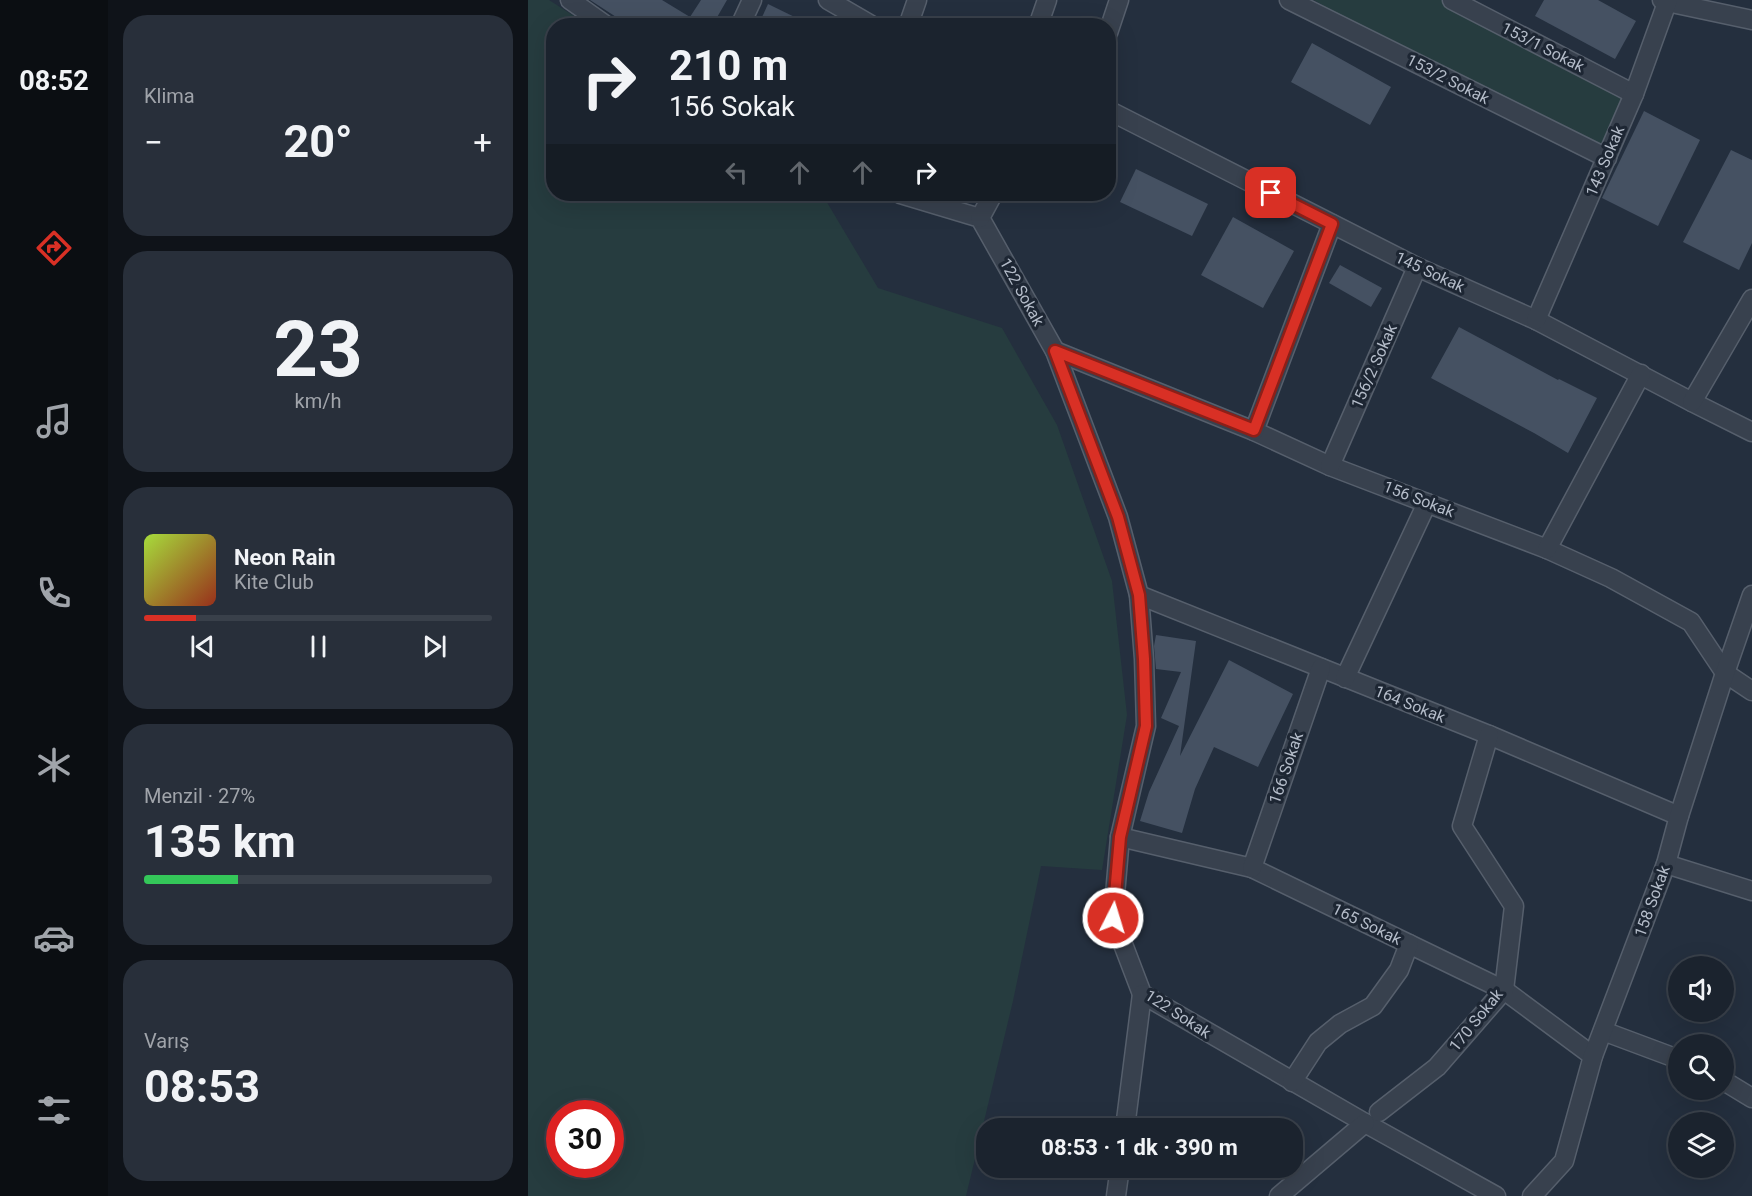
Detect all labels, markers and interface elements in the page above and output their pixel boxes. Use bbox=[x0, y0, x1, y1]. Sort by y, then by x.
street label: 153/1 Sokak bbox=[1499, 18, 1588, 76]
text: 210 m bbox=[669, 41, 788, 90]
icon: right bbox=[570, 42, 648, 120]
street label: 153/2 Sokak bbox=[1404, 50, 1493, 108]
text: 08:52 bbox=[19, 65, 89, 97]
text: Klima bbox=[144, 84, 195, 108]
text: 156 Sokak bbox=[669, 91, 795, 123]
text: 20° bbox=[283, 115, 353, 168]
street label: 143 Sokak bbox=[1582, 122, 1629, 199]
text: − bbox=[144, 123, 163, 162]
text: + bbox=[473, 123, 492, 162]
icon: left bbox=[720, 156, 753, 189]
icon: ahead bbox=[783, 156, 816, 189]
icon: ahead bbox=[846, 156, 879, 189]
icon: right bbox=[909, 156, 942, 189]
pin bbox=[1245, 167, 1296, 218]
icon: arrive bbox=[1254, 176, 1287, 209]
icon: directions bbox=[33, 227, 75, 269]
street label: 145 Sokak bbox=[1392, 248, 1469, 297]
street label: 122 Sokak bbox=[996, 255, 1049, 330]
text: 23 bbox=[273, 304, 363, 395]
street label: 156/2 Sokak bbox=[1347, 320, 1401, 411]
text: km/h bbox=[295, 389, 341, 413]
icon: music bbox=[33, 400, 75, 442]
street label: 156 Sokak bbox=[1381, 477, 1458, 522]
text: Neon Rain bbox=[234, 545, 336, 570]
text: Kite Club bbox=[234, 570, 314, 594]
icon: phone bbox=[33, 572, 75, 614]
icon: previous bbox=[186, 630, 219, 663]
icon: pause bbox=[302, 630, 335, 663]
icon: next bbox=[418, 630, 451, 663]
street label: 164 Sokak bbox=[1372, 681, 1449, 727]
street label: 166 Sokak bbox=[1265, 729, 1307, 806]
icon: climate bbox=[33, 744, 75, 786]
text: Menzil · 27% bbox=[144, 784, 255, 808]
text: 135 km bbox=[144, 815, 296, 868]
street label: 158 Sokak bbox=[1630, 862, 1674, 939]
position arrow bbox=[1081, 886, 1145, 950]
street label: 165 Sokak bbox=[1329, 899, 1405, 949]
icon: car bbox=[33, 917, 75, 959]
map controls bbox=[1668, 956, 1734, 1178]
button: sound bbox=[1668, 956, 1734, 1022]
street label: 170 Sokak bbox=[1445, 984, 1507, 1055]
street label: 122 Sokak bbox=[1142, 986, 1215, 1043]
text: Varış bbox=[144, 1029, 189, 1053]
button: search bbox=[1668, 1034, 1734, 1100]
text: 08:53 bbox=[144, 1060, 260, 1113]
icon: filters bbox=[33, 1089, 75, 1131]
speed limit sign: 30 bbox=[546, 1100, 624, 1178]
button: layers bbox=[1668, 1112, 1734, 1178]
text: 08:53 · 1 dk · 390 m bbox=[1041, 1135, 1238, 1160]

